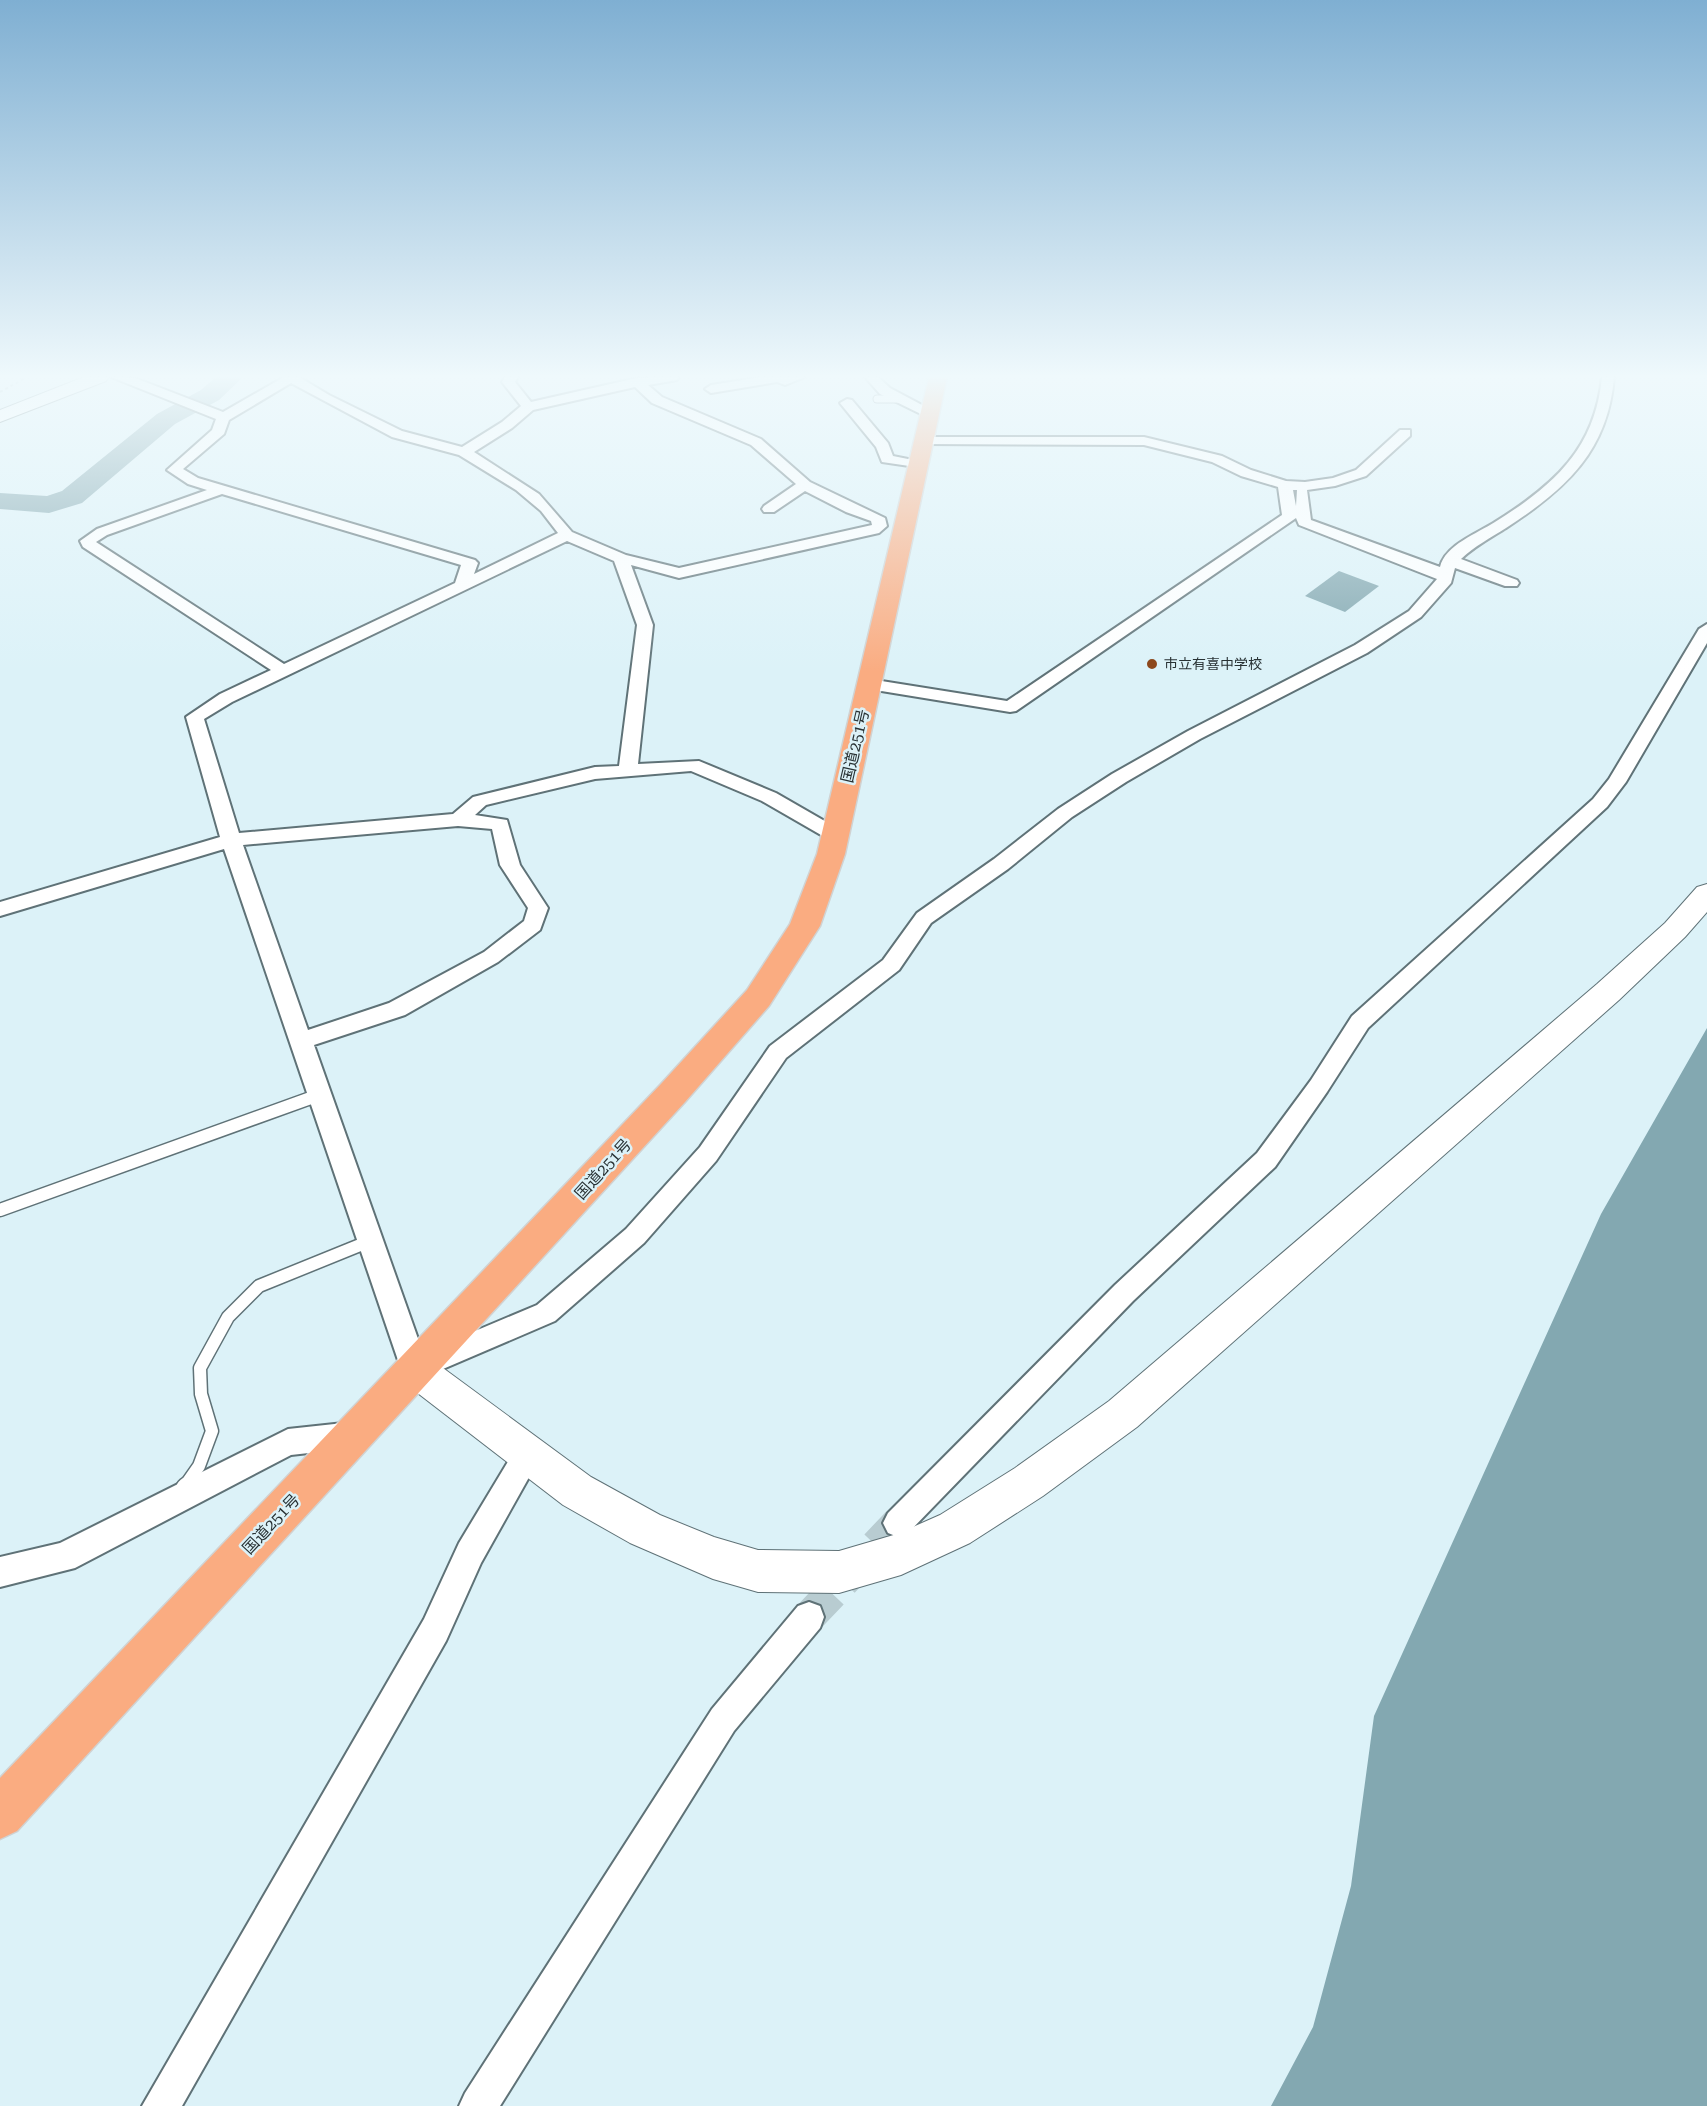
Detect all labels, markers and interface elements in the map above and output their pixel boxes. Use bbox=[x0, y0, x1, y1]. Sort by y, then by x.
place label: 市立有喜中学校 bbox=[1164, 656, 1262, 672]
marker: 市立有喜中学校 bbox=[1145, 657, 1159, 671]
street label: 国道251号 bbox=[837, 707, 873, 785]
street label: 国道251号 bbox=[571, 1135, 635, 1203]
street label: 国道251号 bbox=[239, 1490, 303, 1558]

